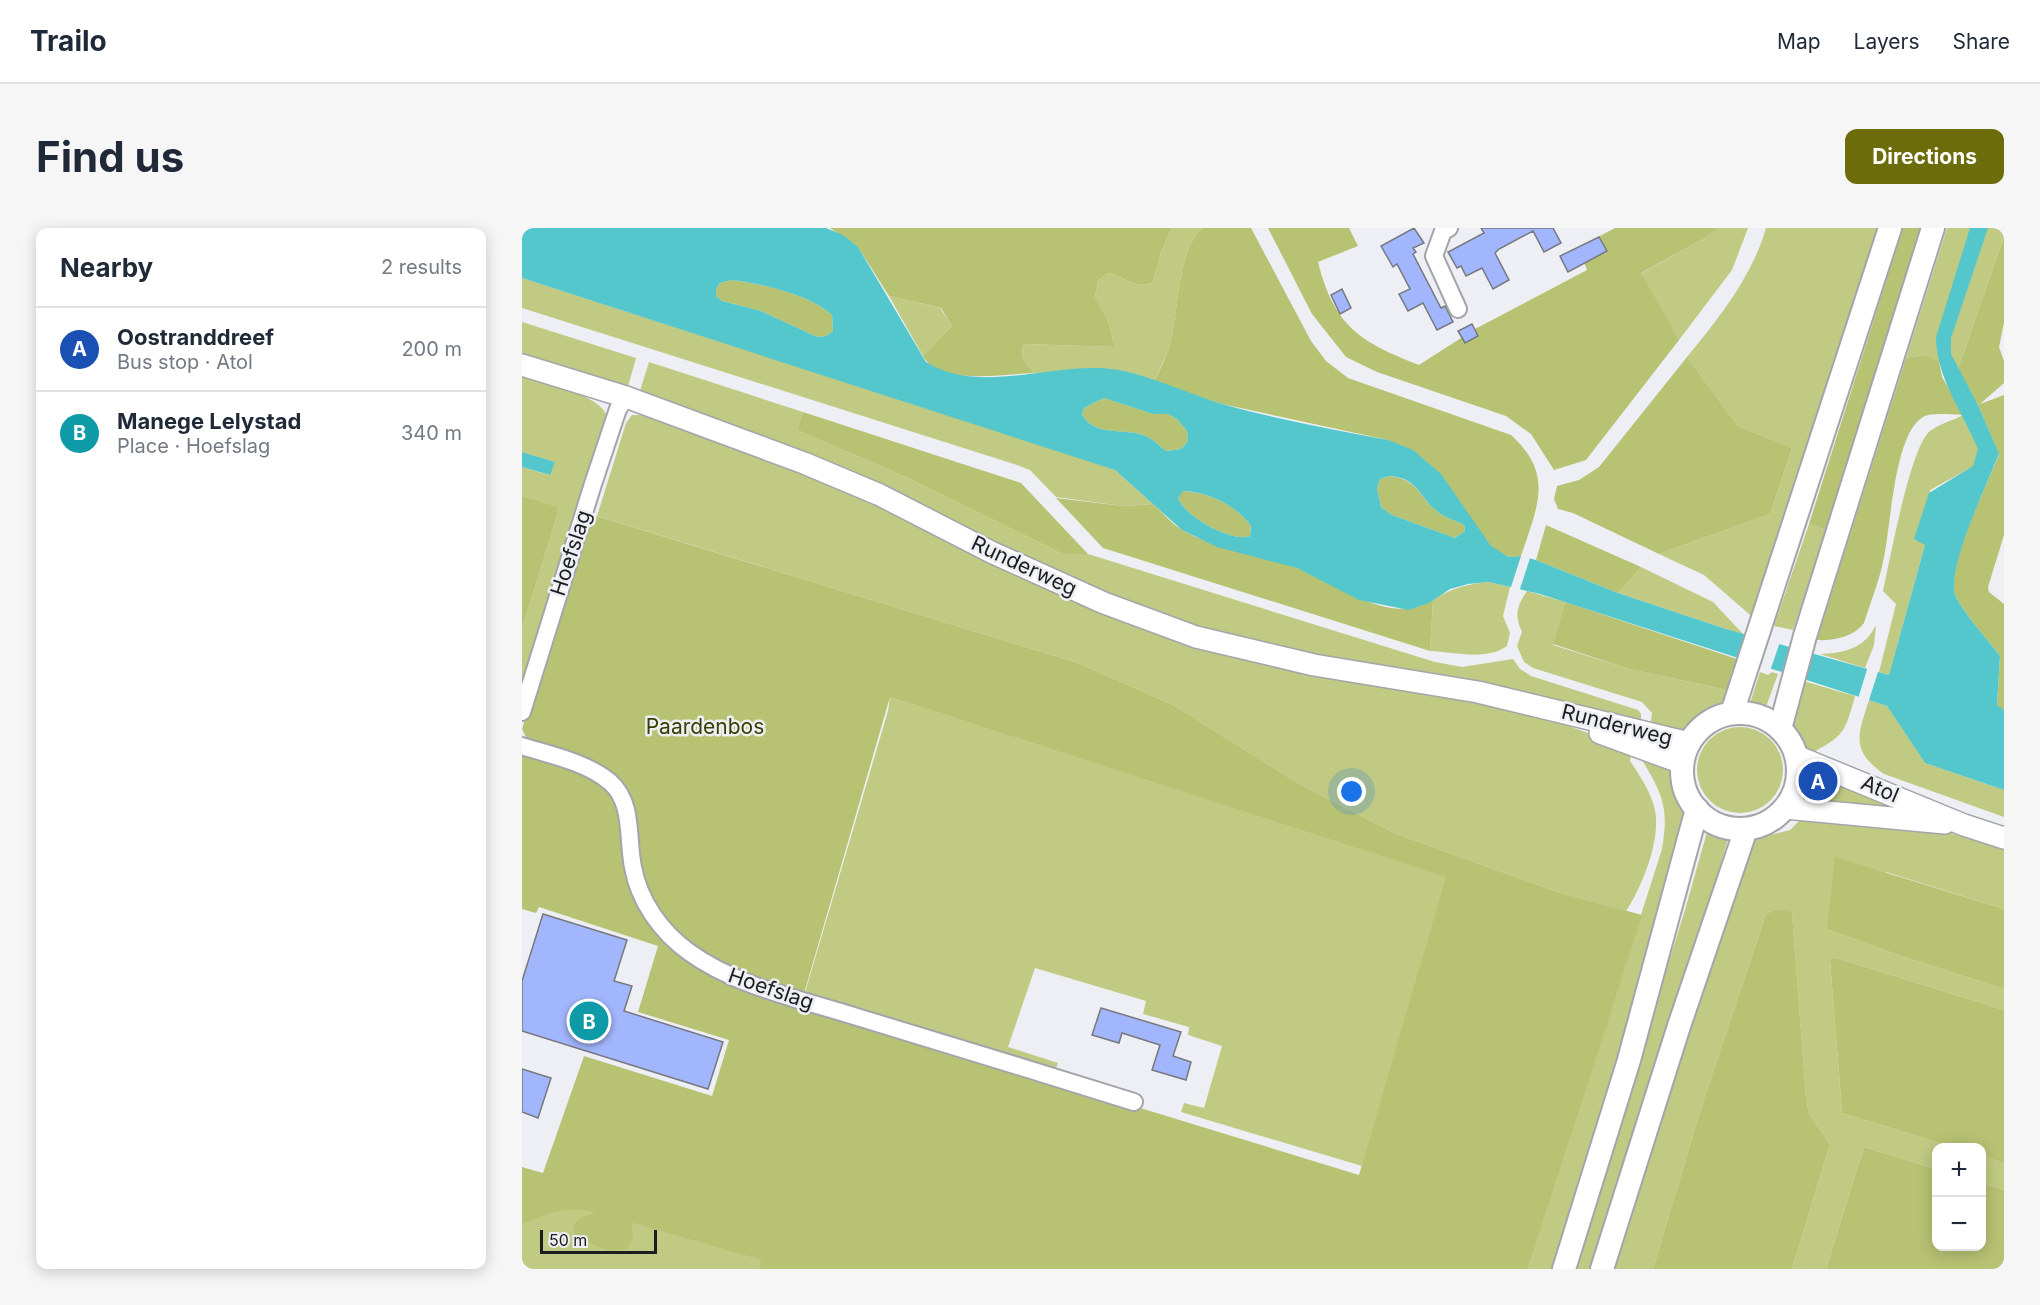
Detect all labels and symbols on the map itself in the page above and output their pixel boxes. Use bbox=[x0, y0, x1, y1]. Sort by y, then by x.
street label: Hoefslag bbox=[545, 507, 596, 599]
street label: Runderweg bbox=[968, 530, 1081, 601]
street label: Runderweg bbox=[1559, 699, 1675, 750]
park label: Paardenbos bbox=[646, 714, 764, 739]
pin: A bbox=[1798, 758, 1838, 804]
street label: Atol bbox=[1858, 770, 1903, 808]
your location bbox=[1337, 777, 1366, 806]
street label: Hoefslag bbox=[725, 962, 817, 1015]
pin: B bbox=[570, 998, 608, 1044]
scale bar bbox=[540, 1227, 657, 1254]

